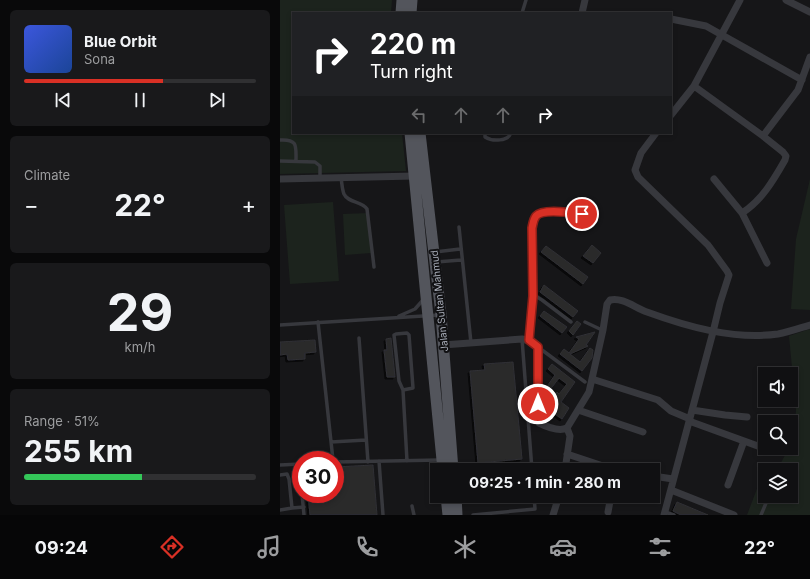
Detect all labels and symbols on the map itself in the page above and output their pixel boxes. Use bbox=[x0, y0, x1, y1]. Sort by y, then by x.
pin bbox=[565, 197, 599, 231]
street label: Jalan Sultan Mahmud bbox=[428, 250, 450, 352]
position arrow bbox=[517, 383, 559, 425]
speed limit sign: 30 bbox=[292, 451, 344, 503]

